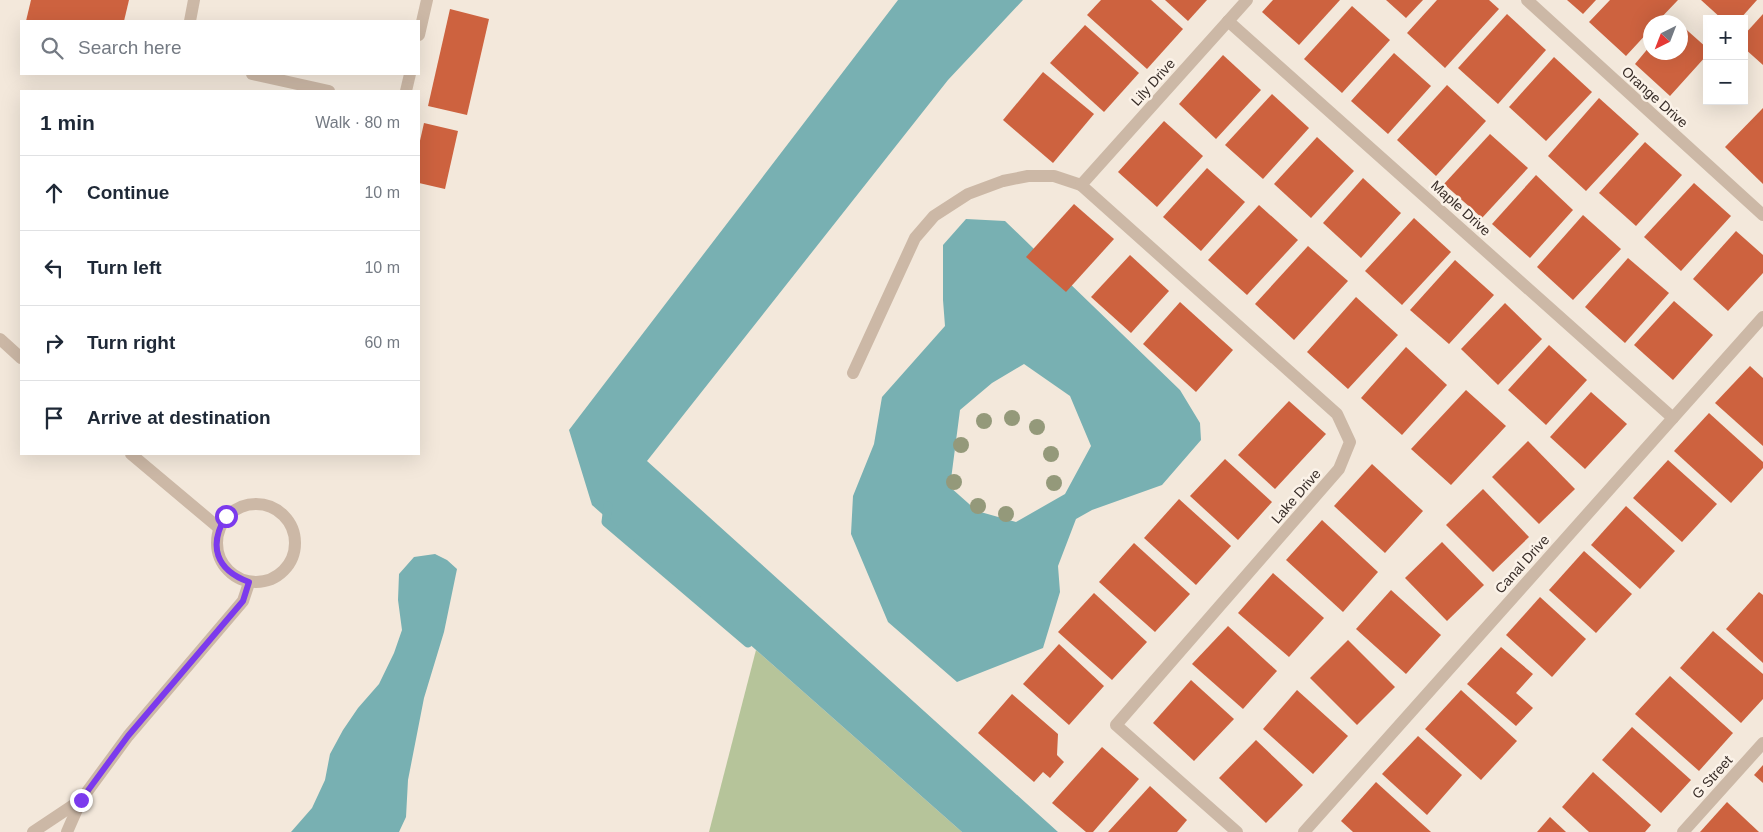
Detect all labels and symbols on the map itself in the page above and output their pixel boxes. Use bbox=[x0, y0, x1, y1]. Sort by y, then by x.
north arrow bbox=[1643, 15, 1688, 60]
street label: Lily Drive bbox=[1128, 55, 1178, 109]
street label: Orange Drive bbox=[1619, 63, 1691, 131]
street label: Maple Drive bbox=[1428, 177, 1494, 239]
street label: Lake Drive bbox=[1268, 465, 1324, 527]
route start bbox=[215, 505, 238, 528]
street label: Canal Drive bbox=[1492, 531, 1553, 597]
street label: G Street bbox=[1689, 752, 1735, 802]
route end bbox=[70, 789, 93, 812]

